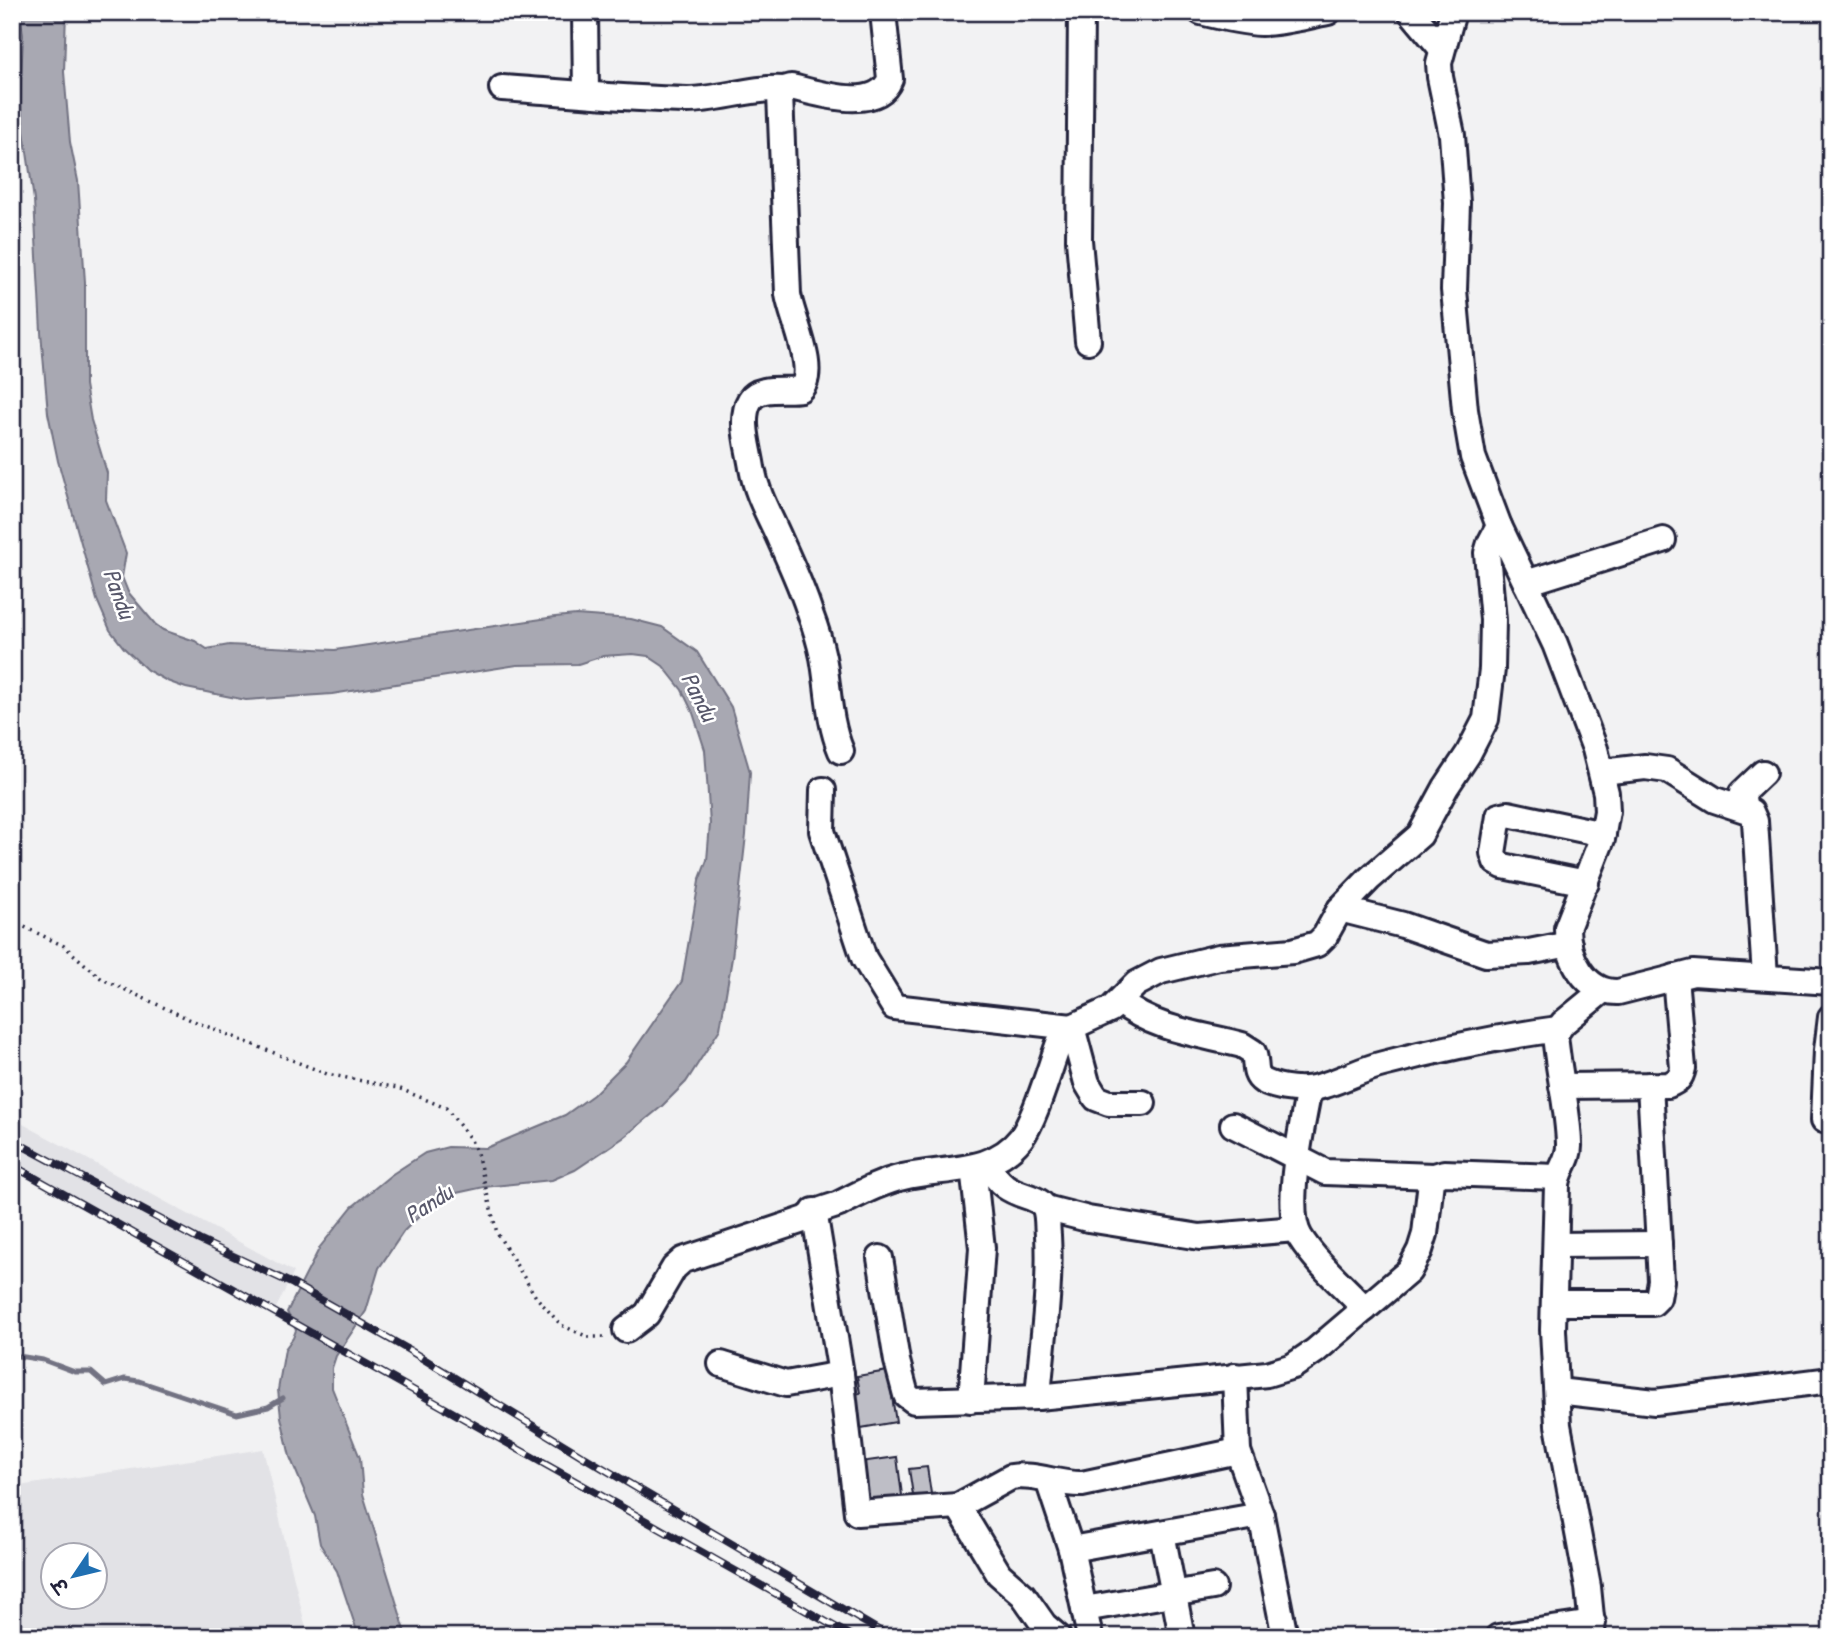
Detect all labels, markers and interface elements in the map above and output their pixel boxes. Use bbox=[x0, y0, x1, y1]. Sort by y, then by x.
water label: Pandu bbox=[96, 564, 145, 625]
water label: Pandu bbox=[674, 666, 727, 728]
water label: Pandu bbox=[398, 1174, 460, 1230]
north arrow bbox=[38, 1540, 108, 1610]
text: उ bbox=[44, 1571, 76, 1600]

